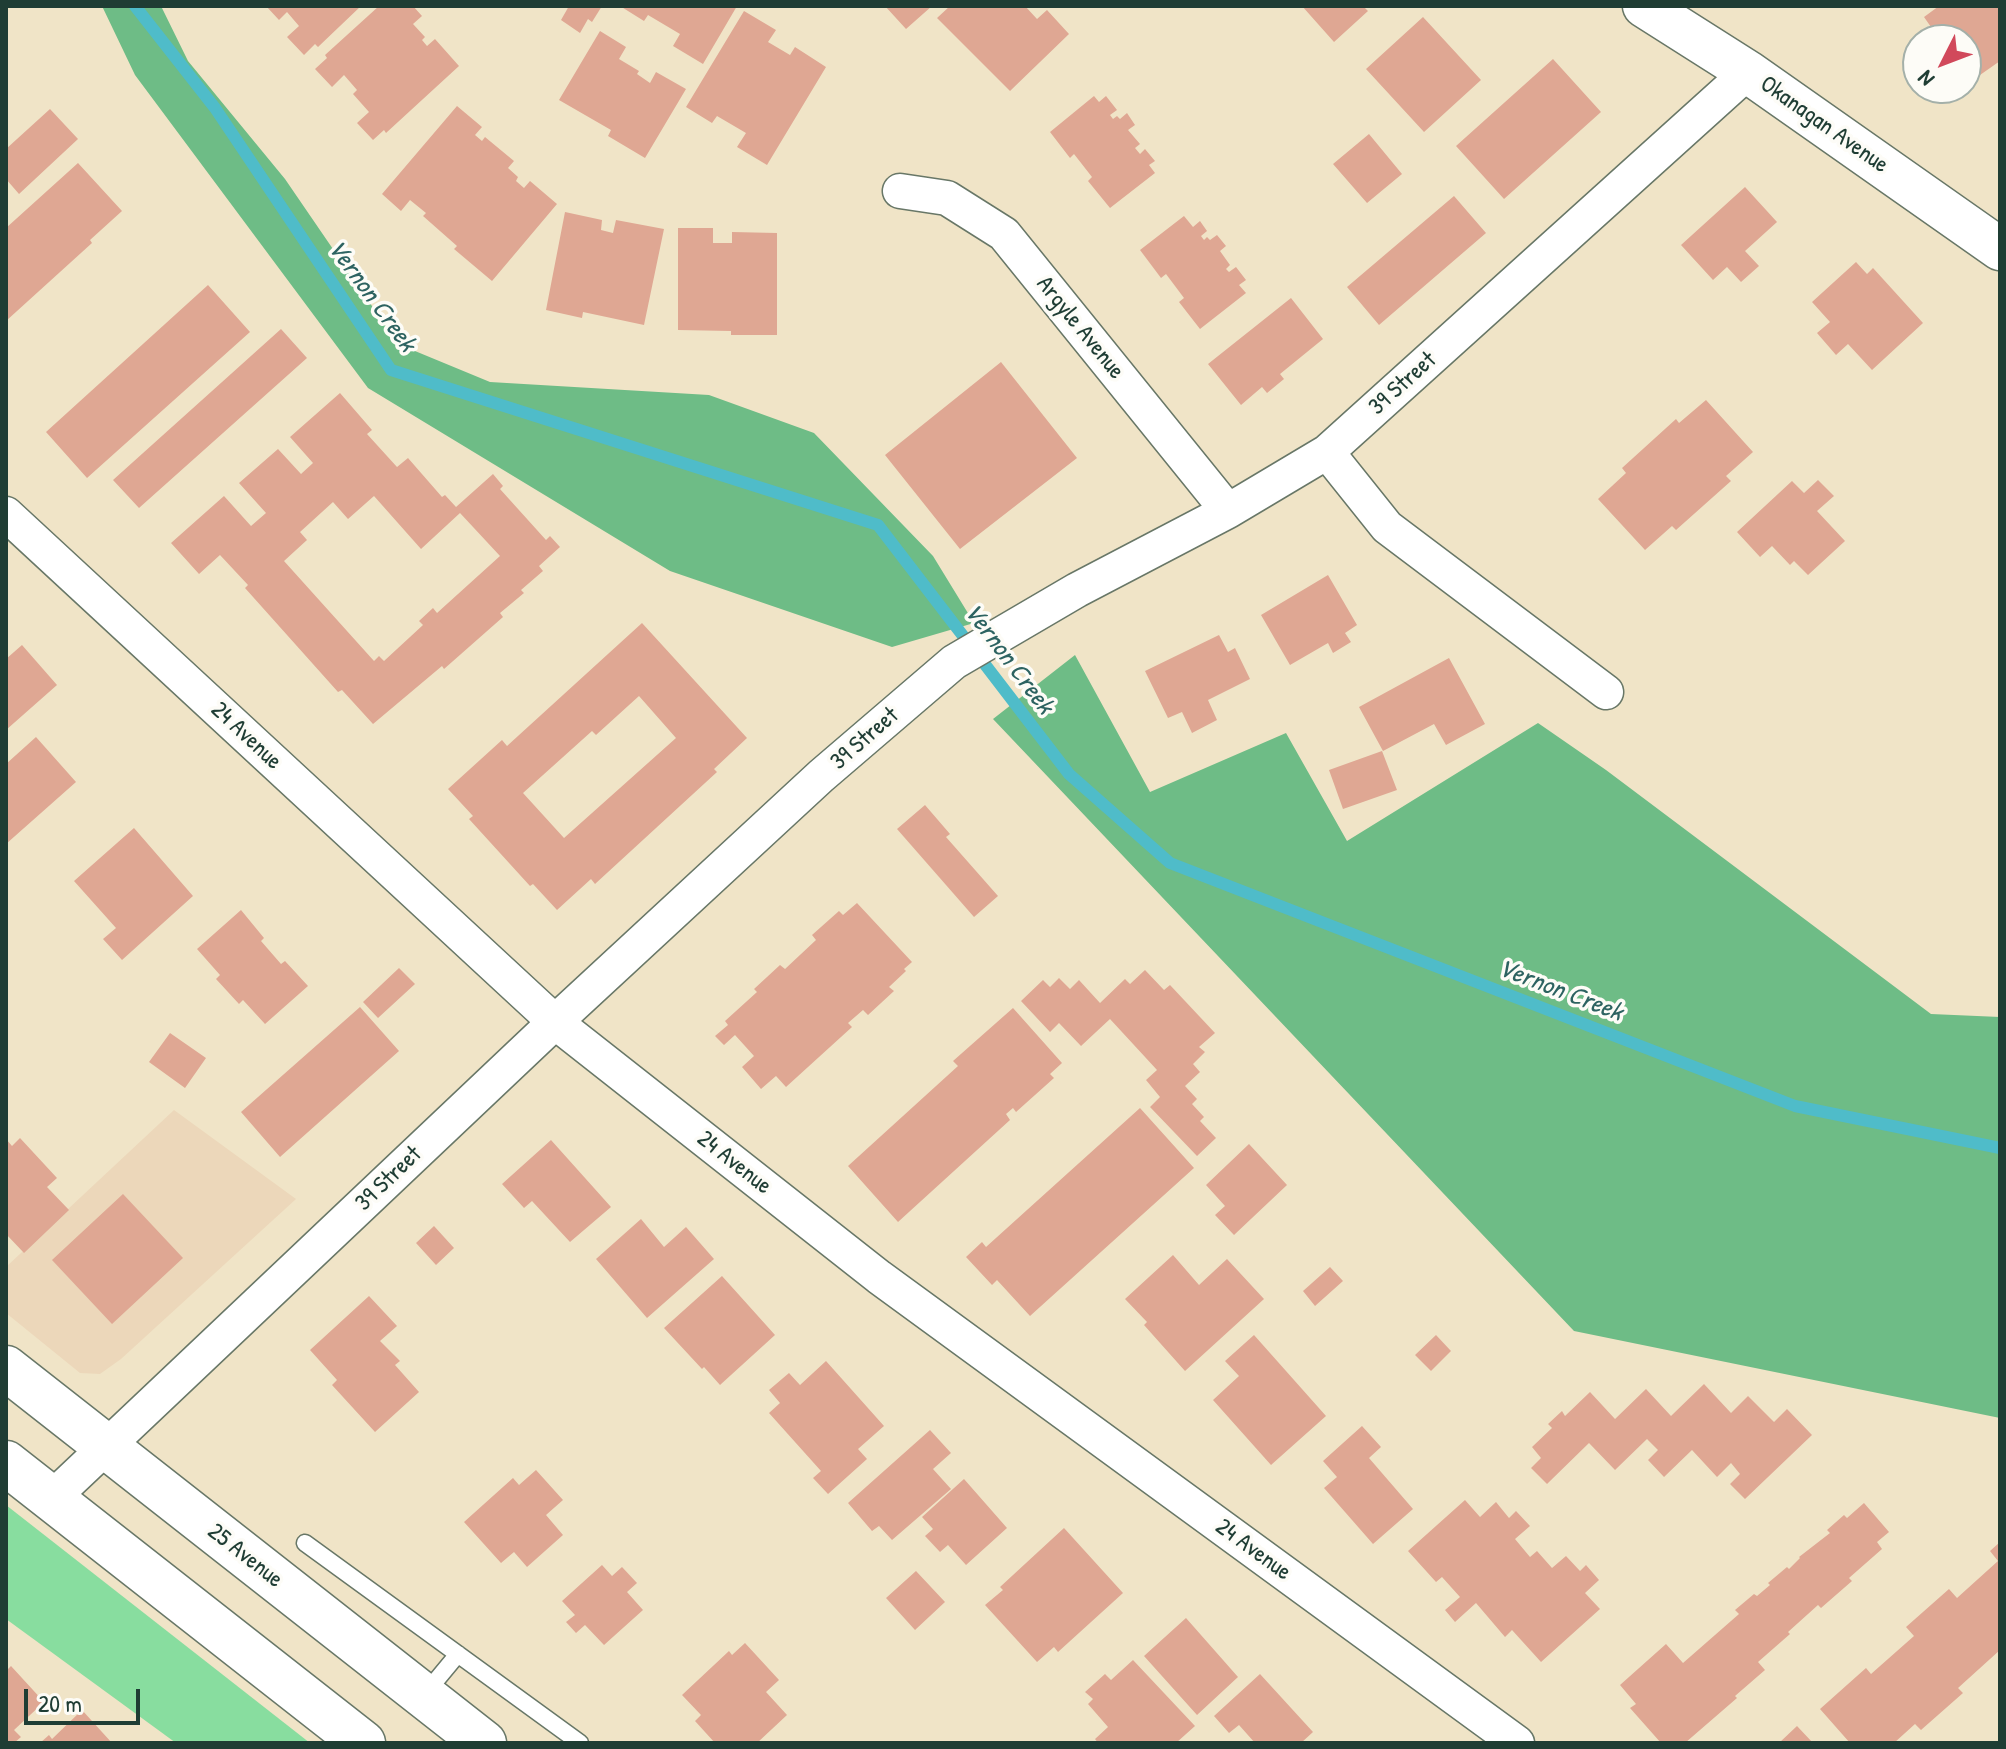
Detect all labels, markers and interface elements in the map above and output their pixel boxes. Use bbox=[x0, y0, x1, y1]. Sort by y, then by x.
north arrow bbox=[1902, 24, 1982, 104]
text: N bbox=[1911, 64, 1941, 93]
street label: Okanagan Avenue bbox=[1754, 70, 1894, 180]
water label: Vernon Creek bbox=[320, 234, 422, 358]
street label: Argyle Avenue bbox=[1030, 271, 1130, 385]
street label: 39 Street bbox=[1363, 346, 1443, 422]
water label: Vernon Creek bbox=[956, 597, 1060, 721]
street label: 24 Avenue bbox=[205, 696, 287, 776]
street label: 39 Street bbox=[825, 702, 905, 776]
water label: Vernon Creek bbox=[1493, 953, 1627, 1029]
street label: 24 Avenue bbox=[691, 1125, 777, 1201]
street label: 39 Street bbox=[350, 1141, 428, 1217]
street label: 24 Avenue bbox=[1209, 1513, 1297, 1587]
street label: 25 Avenue bbox=[202, 1518, 288, 1594]
scale bar bbox=[28, 1673, 144, 1723]
text: 20 m bbox=[38, 1687, 82, 1719]

